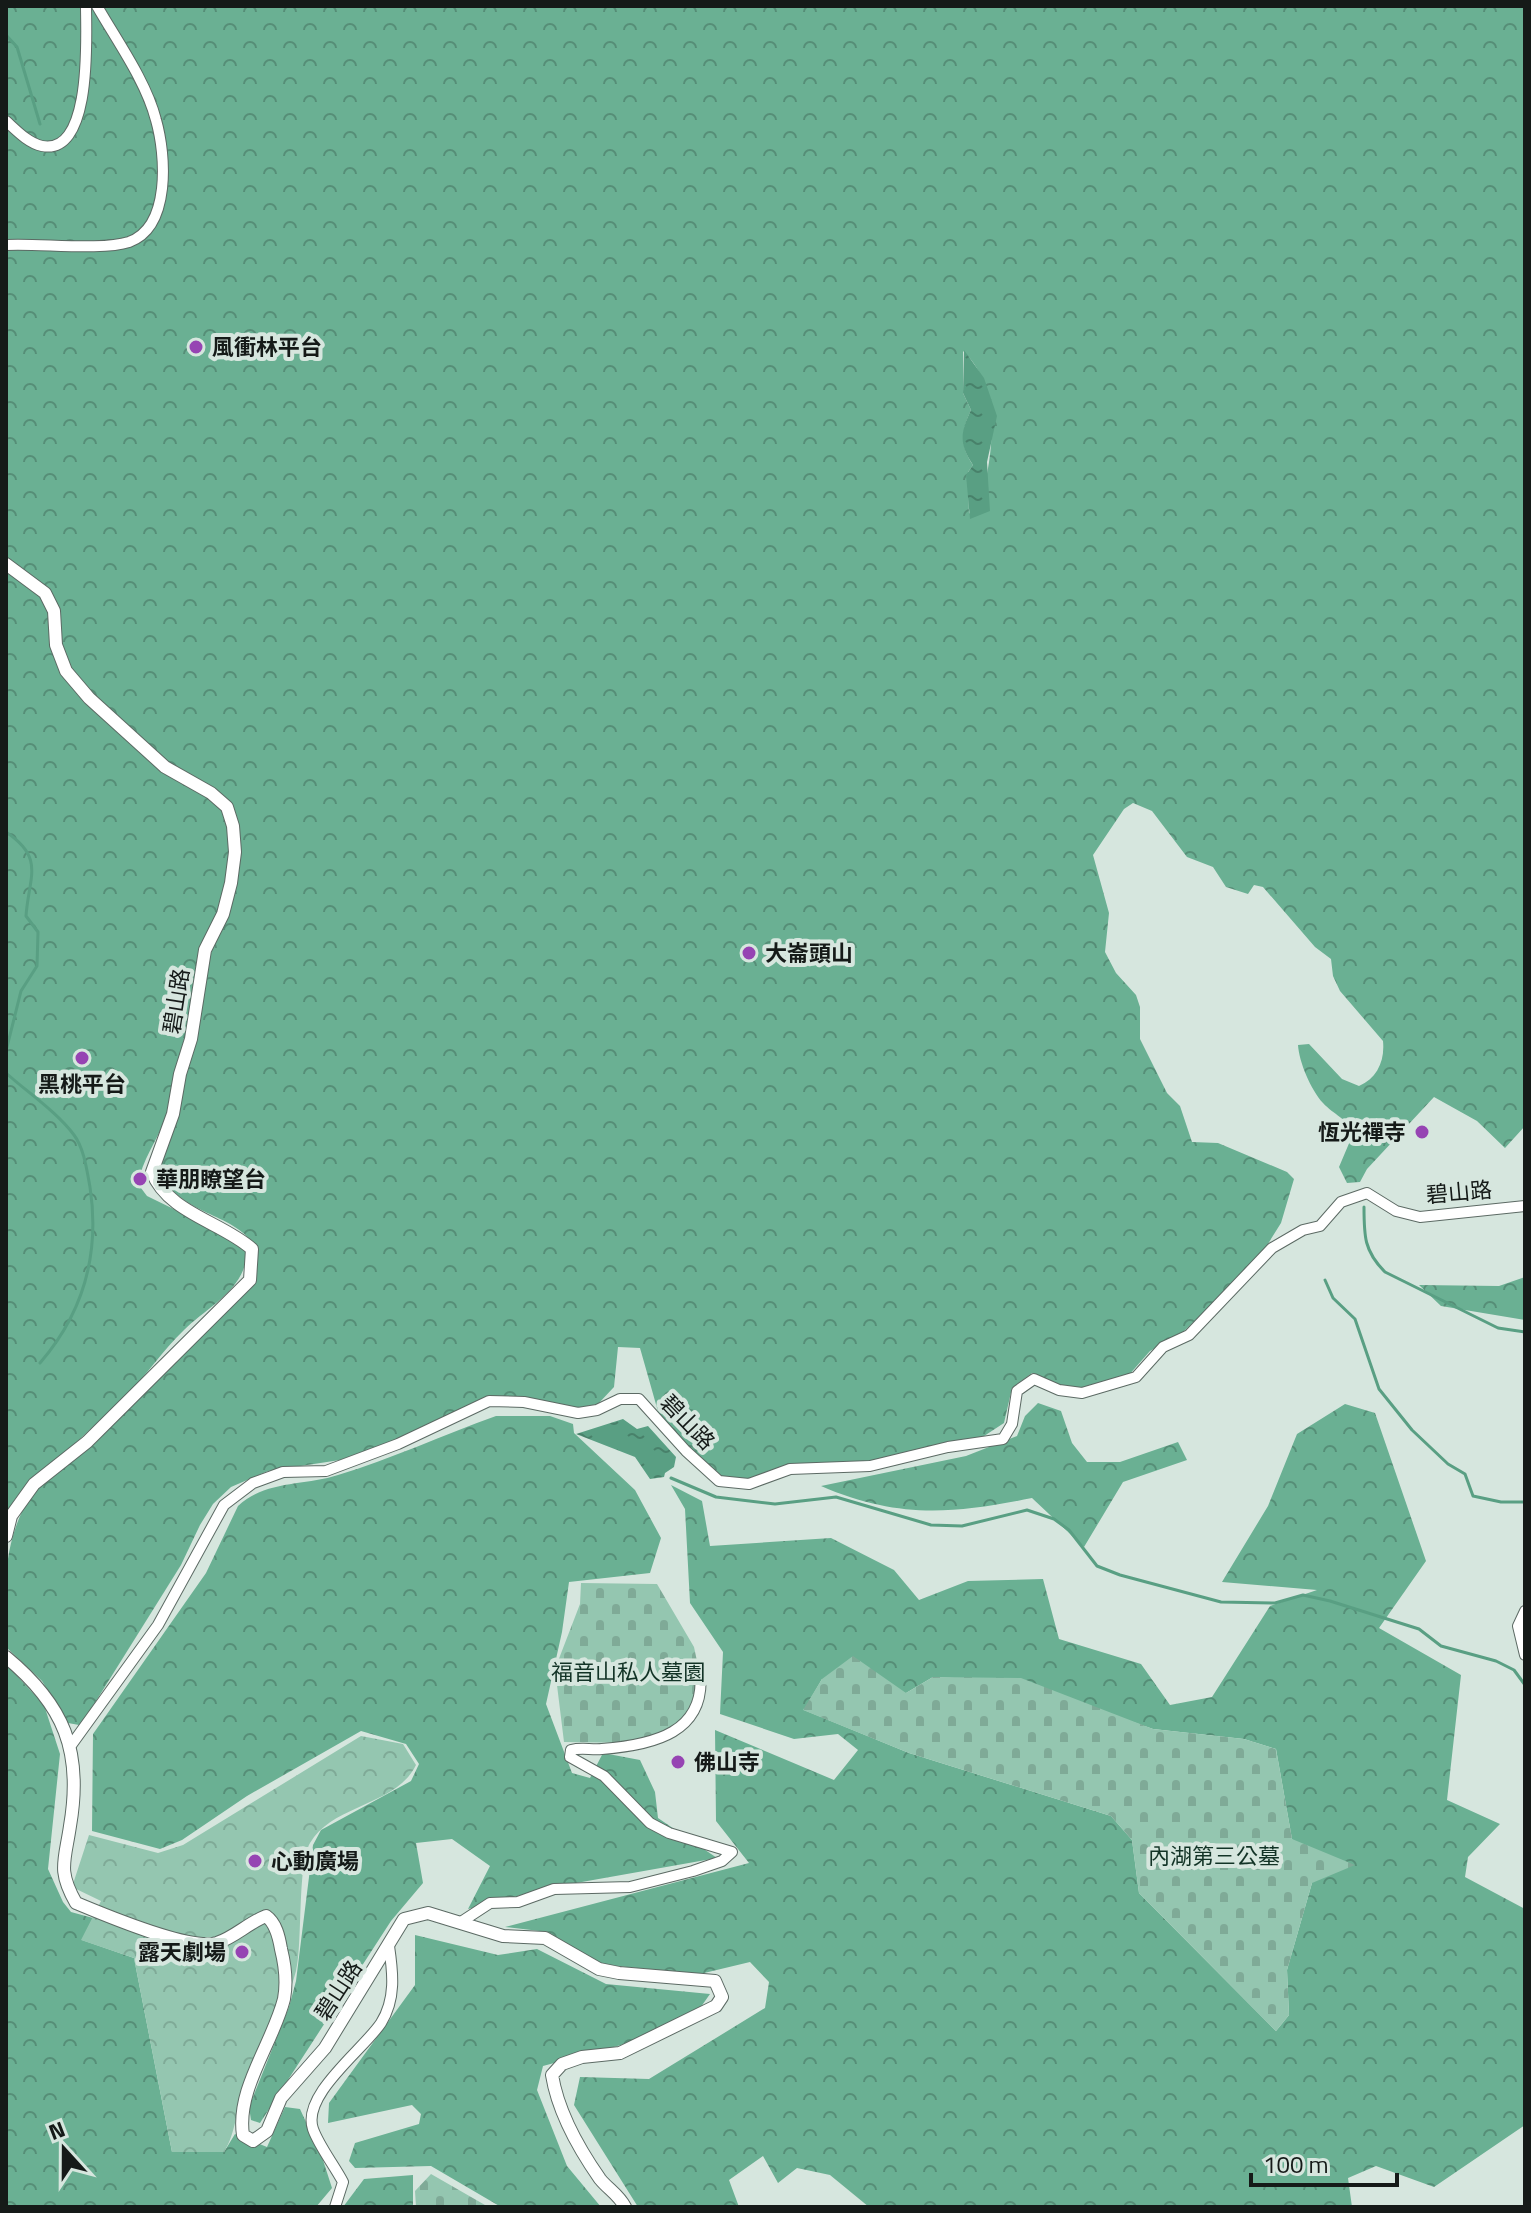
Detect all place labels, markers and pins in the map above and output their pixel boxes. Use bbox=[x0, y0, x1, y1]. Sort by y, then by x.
place label: 風衝林平台 bbox=[212, 330, 322, 364]
marker: 風衝林平台 bbox=[187, 338, 205, 356]
place label: 大崙頭山 bbox=[765, 936, 853, 970]
marker: 大崙頭山 bbox=[740, 944, 758, 962]
marker: 黑桃平台 bbox=[73, 1049, 91, 1067]
place label: 黑桃平台 bbox=[38, 1067, 126, 1101]
place label: 恆光禪寺 bbox=[1318, 1115, 1406, 1149]
marker: 恆光禪寺 bbox=[1413, 1123, 1431, 1141]
place label: 華朋瞭望台 bbox=[156, 1162, 266, 1196]
marker: 華朋瞭望台 bbox=[131, 1170, 149, 1188]
place label: 佛山寺 bbox=[694, 1745, 760, 1779]
marker: 佛山寺 bbox=[669, 1753, 687, 1771]
place label: 心動廣場 bbox=[271, 1844, 359, 1878]
marker: 心動廣場 bbox=[246, 1852, 264, 1870]
place label: 露天劇場 bbox=[138, 1935, 226, 1969]
marker: 露天劇場 bbox=[233, 1943, 251, 1961]

